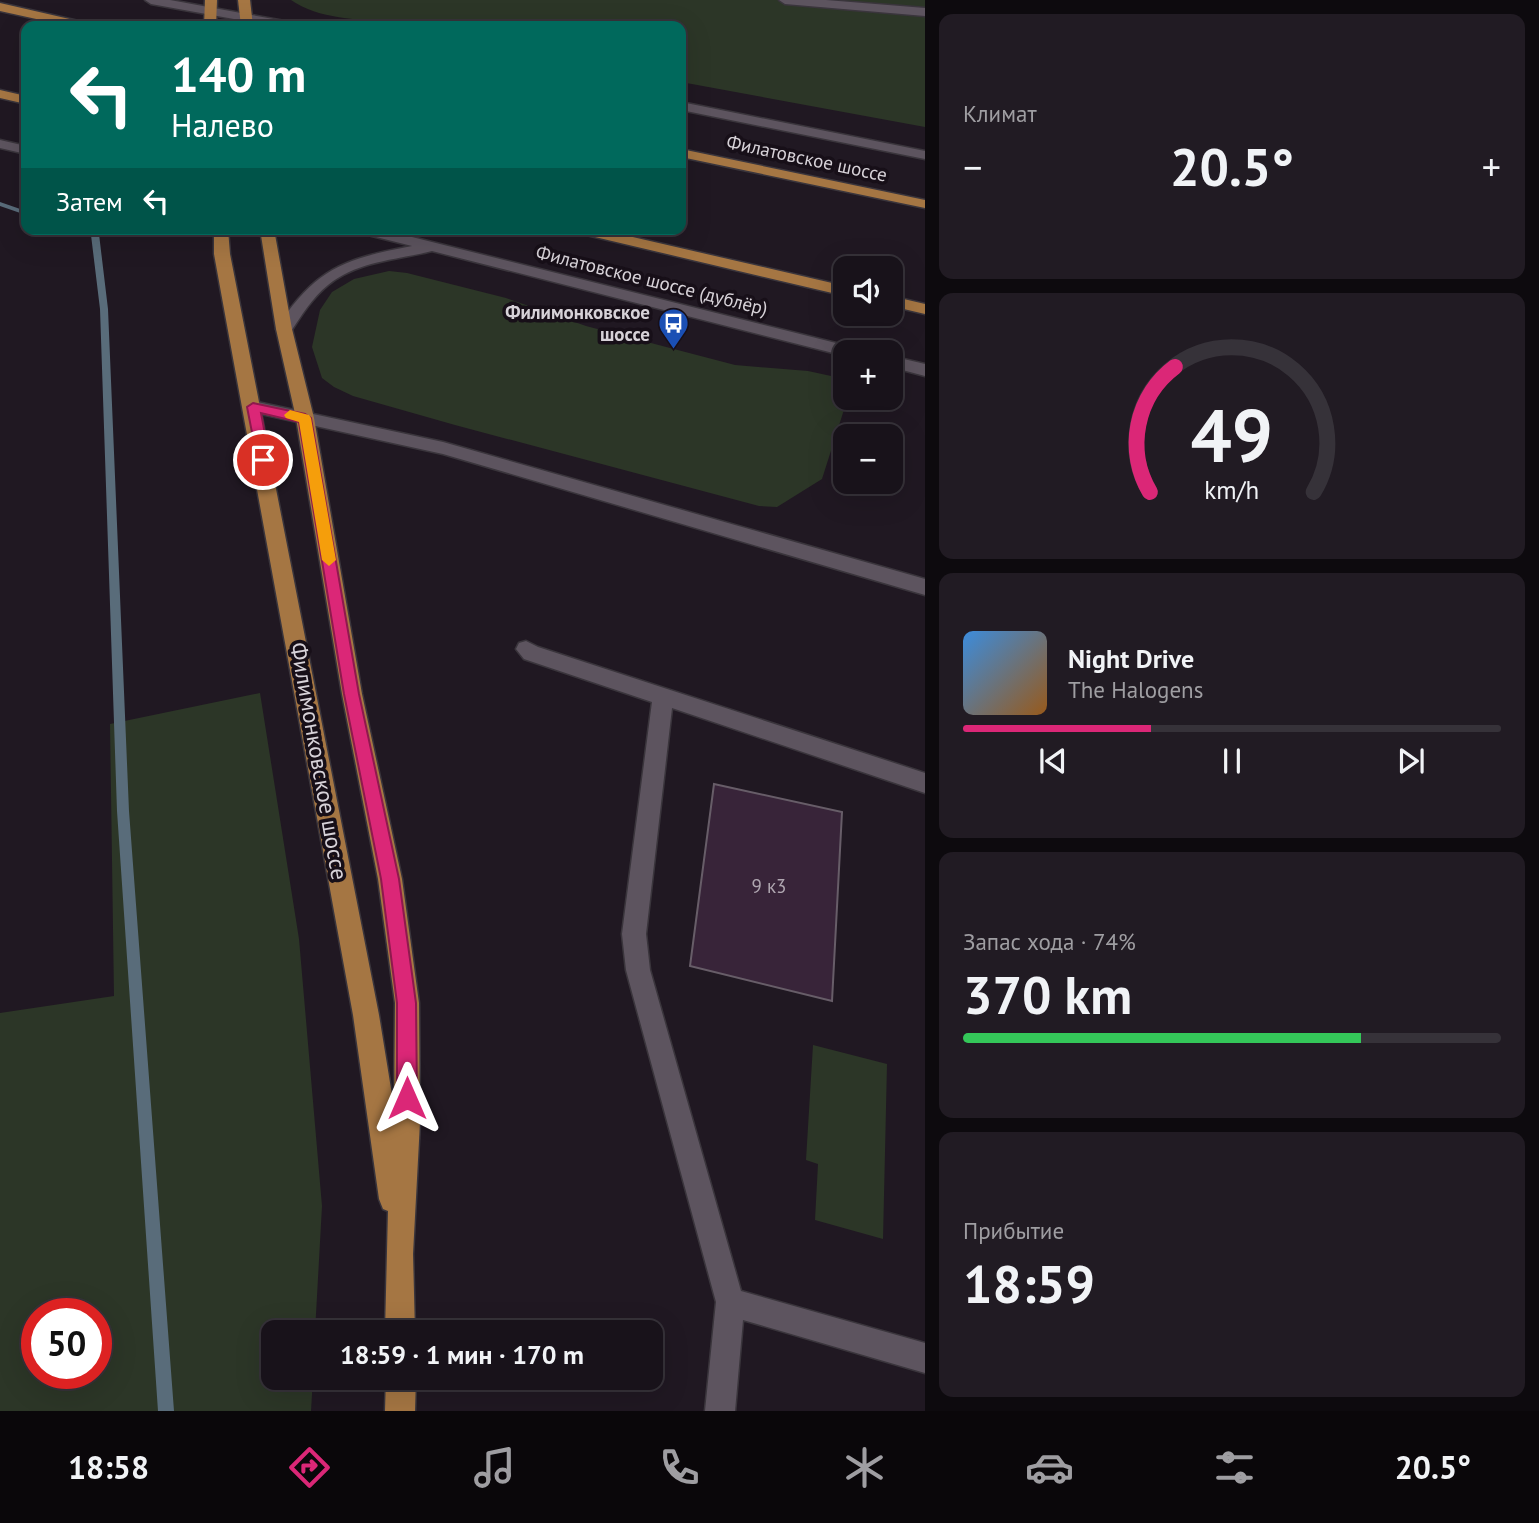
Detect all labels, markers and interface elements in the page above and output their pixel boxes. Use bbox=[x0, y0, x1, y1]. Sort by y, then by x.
text: 140 m bbox=[171, 42, 306, 106]
icon: left bbox=[56, 49, 147, 140]
text: Климат bbox=[963, 99, 1037, 128]
text: Налево bbox=[171, 104, 274, 146]
street label: Филатовское шоссе bbox=[725, 129, 889, 187]
text: 20.5° bbox=[1170, 133, 1294, 200]
text: − bbox=[963, 142, 982, 191]
text: + bbox=[1482, 142, 1501, 191]
icon: left bbox=[137, 182, 175, 220]
text: Затем bbox=[56, 185, 123, 218]
street label: Филатовское шоссе (дублёр) bbox=[534, 240, 770, 320]
map controls bbox=[833, 256, 903, 494]
button: sound bbox=[833, 256, 903, 326]
place label: Филимонковское шоссе bbox=[505, 300, 650, 346]
bus stop icon: Филимонковское шоссе bbox=[656, 306, 690, 350]
button: + bbox=[833, 340, 903, 410]
text: 49 bbox=[1191, 389, 1273, 483]
button: − bbox=[833, 424, 903, 494]
pin bbox=[233, 430, 293, 490]
icon: arrive bbox=[244, 441, 282, 479]
text: km/h bbox=[1205, 474, 1259, 506]
street label: Филимонковское шоссе bbox=[284, 640, 355, 882]
text: Night Drive bbox=[1068, 642, 1194, 675]
text: The Halogens bbox=[1068, 675, 1203, 704]
icon: previous bbox=[1034, 742, 1072, 780]
icon: pause bbox=[1213, 742, 1251, 780]
icon: next bbox=[1392, 742, 1430, 780]
house number: 9 к3 bbox=[752, 874, 786, 898]
text: Запас хода · 74% bbox=[963, 927, 1136, 956]
text: 370 km bbox=[963, 961, 1132, 1028]
position arrow bbox=[370, 1061, 444, 1135]
text: Прибытие bbox=[963, 1216, 1064, 1245]
text: 18:59 bbox=[963, 1250, 1095, 1317]
speed limit sign: 50 bbox=[21, 1298, 112, 1389]
text: 18:59 · 1 мин · 170 m bbox=[340, 1338, 584, 1371]
icon: directions bbox=[285, 1443, 334, 1492]
icon: music bbox=[470, 1443, 519, 1492]
icon: phone bbox=[655, 1443, 704, 1492]
icon: climate bbox=[840, 1443, 889, 1492]
icon: car bbox=[1025, 1443, 1074, 1492]
icon: filters bbox=[1210, 1443, 1259, 1492]
text: 18:58 bbox=[68, 1446, 149, 1488]
text: 20.5° bbox=[1395, 1446, 1471, 1488]

